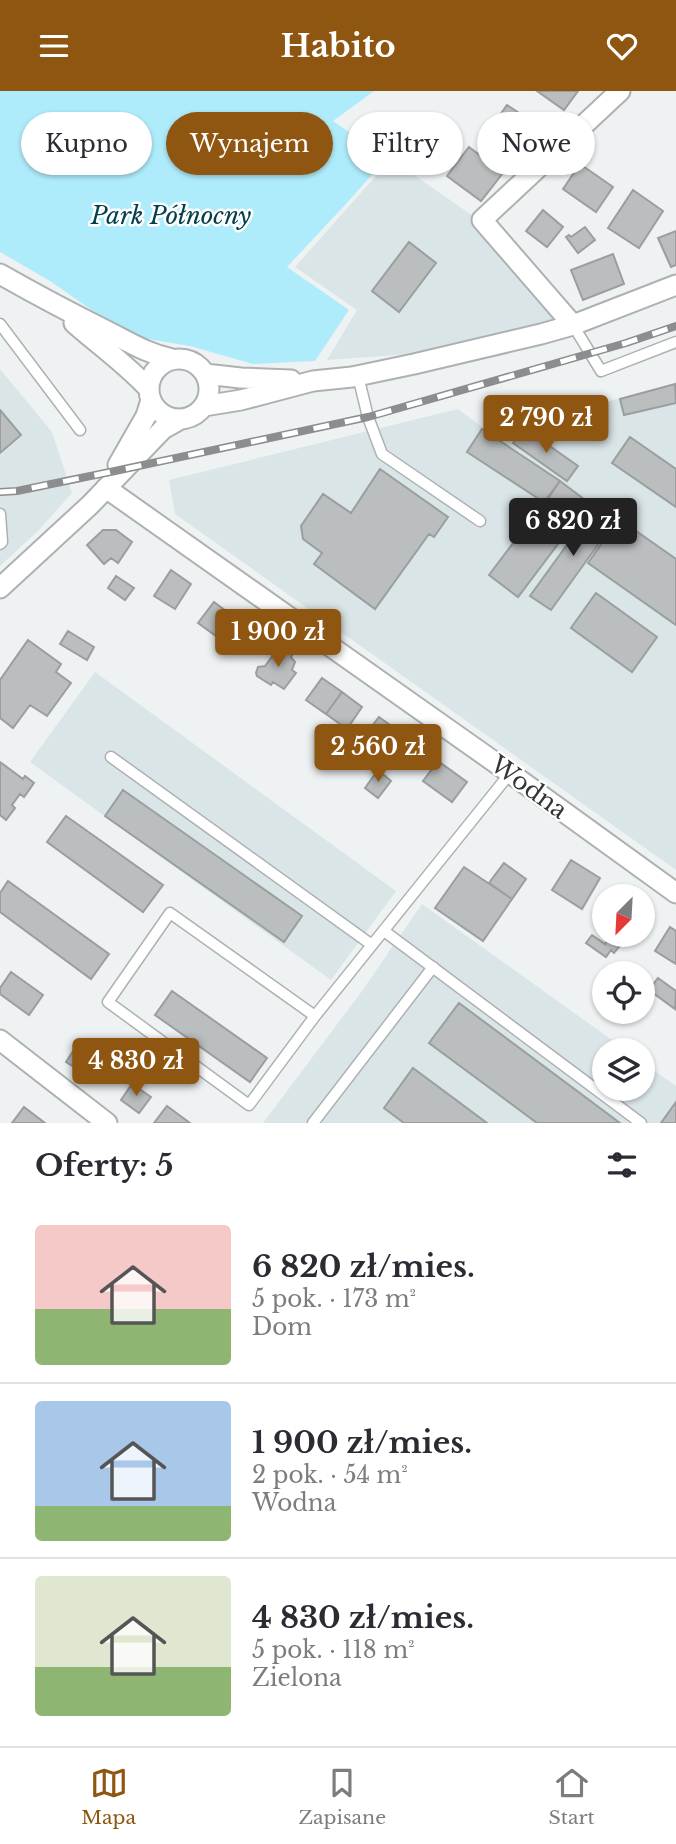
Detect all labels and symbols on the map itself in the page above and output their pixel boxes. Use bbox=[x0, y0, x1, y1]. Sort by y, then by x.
park label: Park Północny bbox=[90, 201, 252, 230]
pin: 2 790 zł bbox=[474, 395, 618, 455]
pin: 6 820 zł bbox=[501, 498, 645, 558]
pin: 1 900 zł bbox=[206, 609, 350, 669]
pin: 2 560 zł bbox=[306, 725, 450, 784]
street label: Wodna bbox=[484, 749, 574, 825]
north arrow bbox=[592, 884, 654, 947]
pin: 4 830 zł bbox=[64, 1039, 208, 1098]

